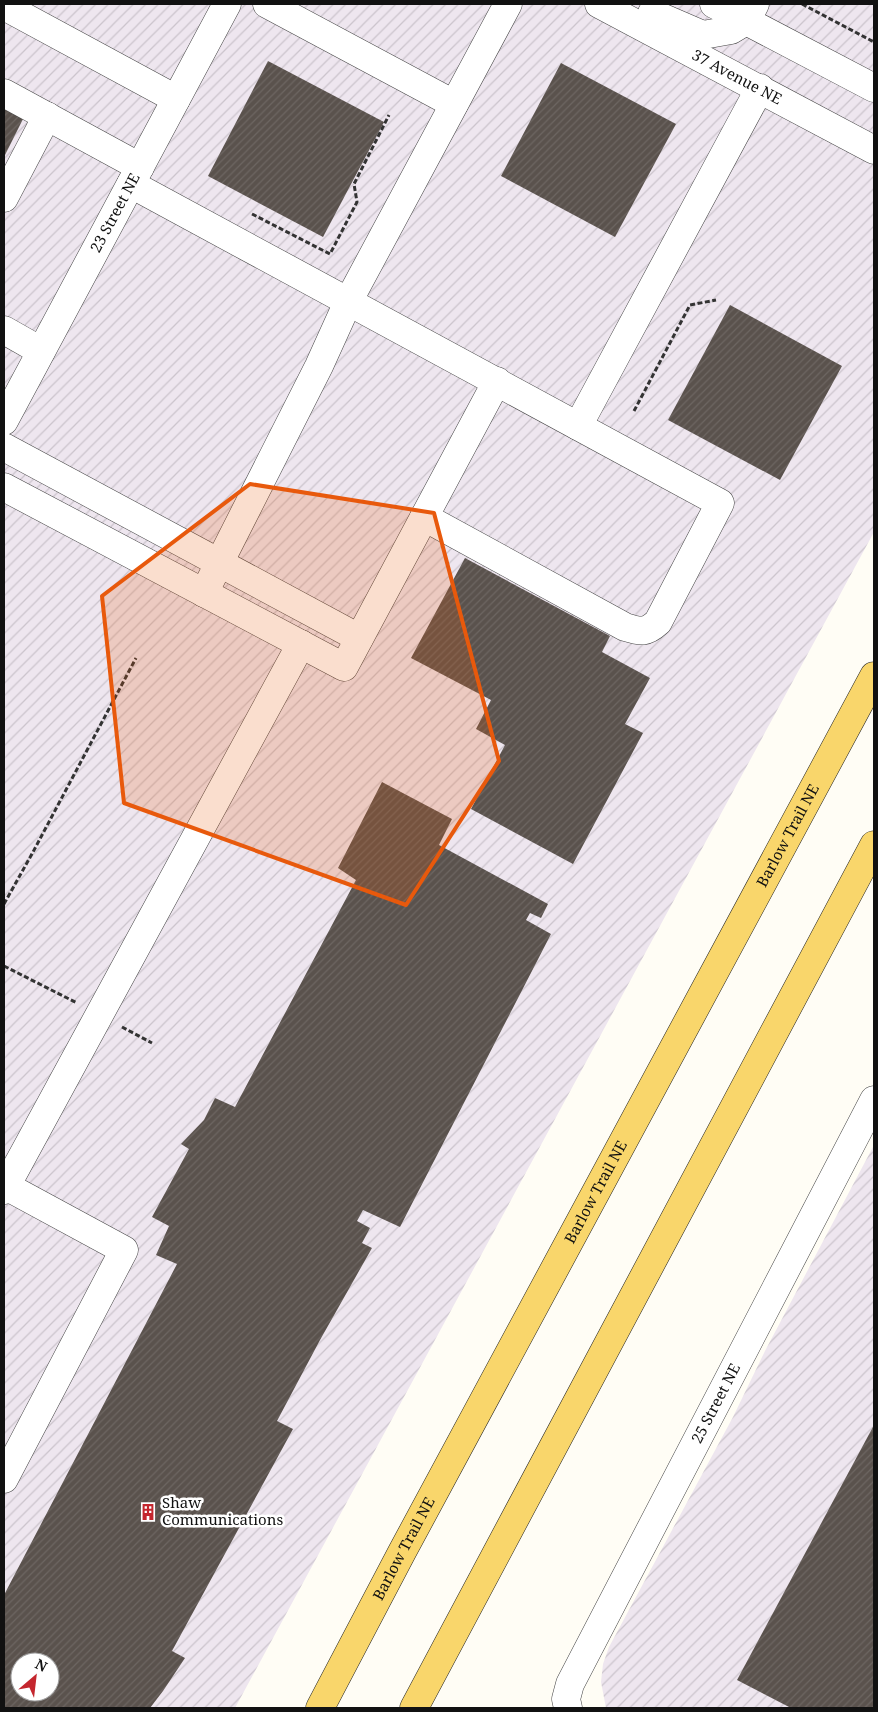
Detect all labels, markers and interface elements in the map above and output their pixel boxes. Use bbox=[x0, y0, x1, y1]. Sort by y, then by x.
street label: 37 Avenue NE bbox=[689, 44, 786, 108]
street label: 23 Street NE bbox=[85, 169, 144, 256]
street label: Barlow Trail NE bbox=[751, 780, 823, 890]
street label: Barlow Trail NE bbox=[559, 1137, 631, 1247]
street label: 25 Street NE bbox=[686, 1360, 744, 1446]
place label: Shaw Communications bbox=[162, 1492, 283, 1529]
street label: Barlow Trail NE bbox=[367, 1493, 439, 1603]
building icon: Shaw Communications bbox=[138, 1502, 158, 1522]
north arrow bbox=[10, 1652, 60, 1702]
text: N bbox=[32, 1654, 51, 1676]

